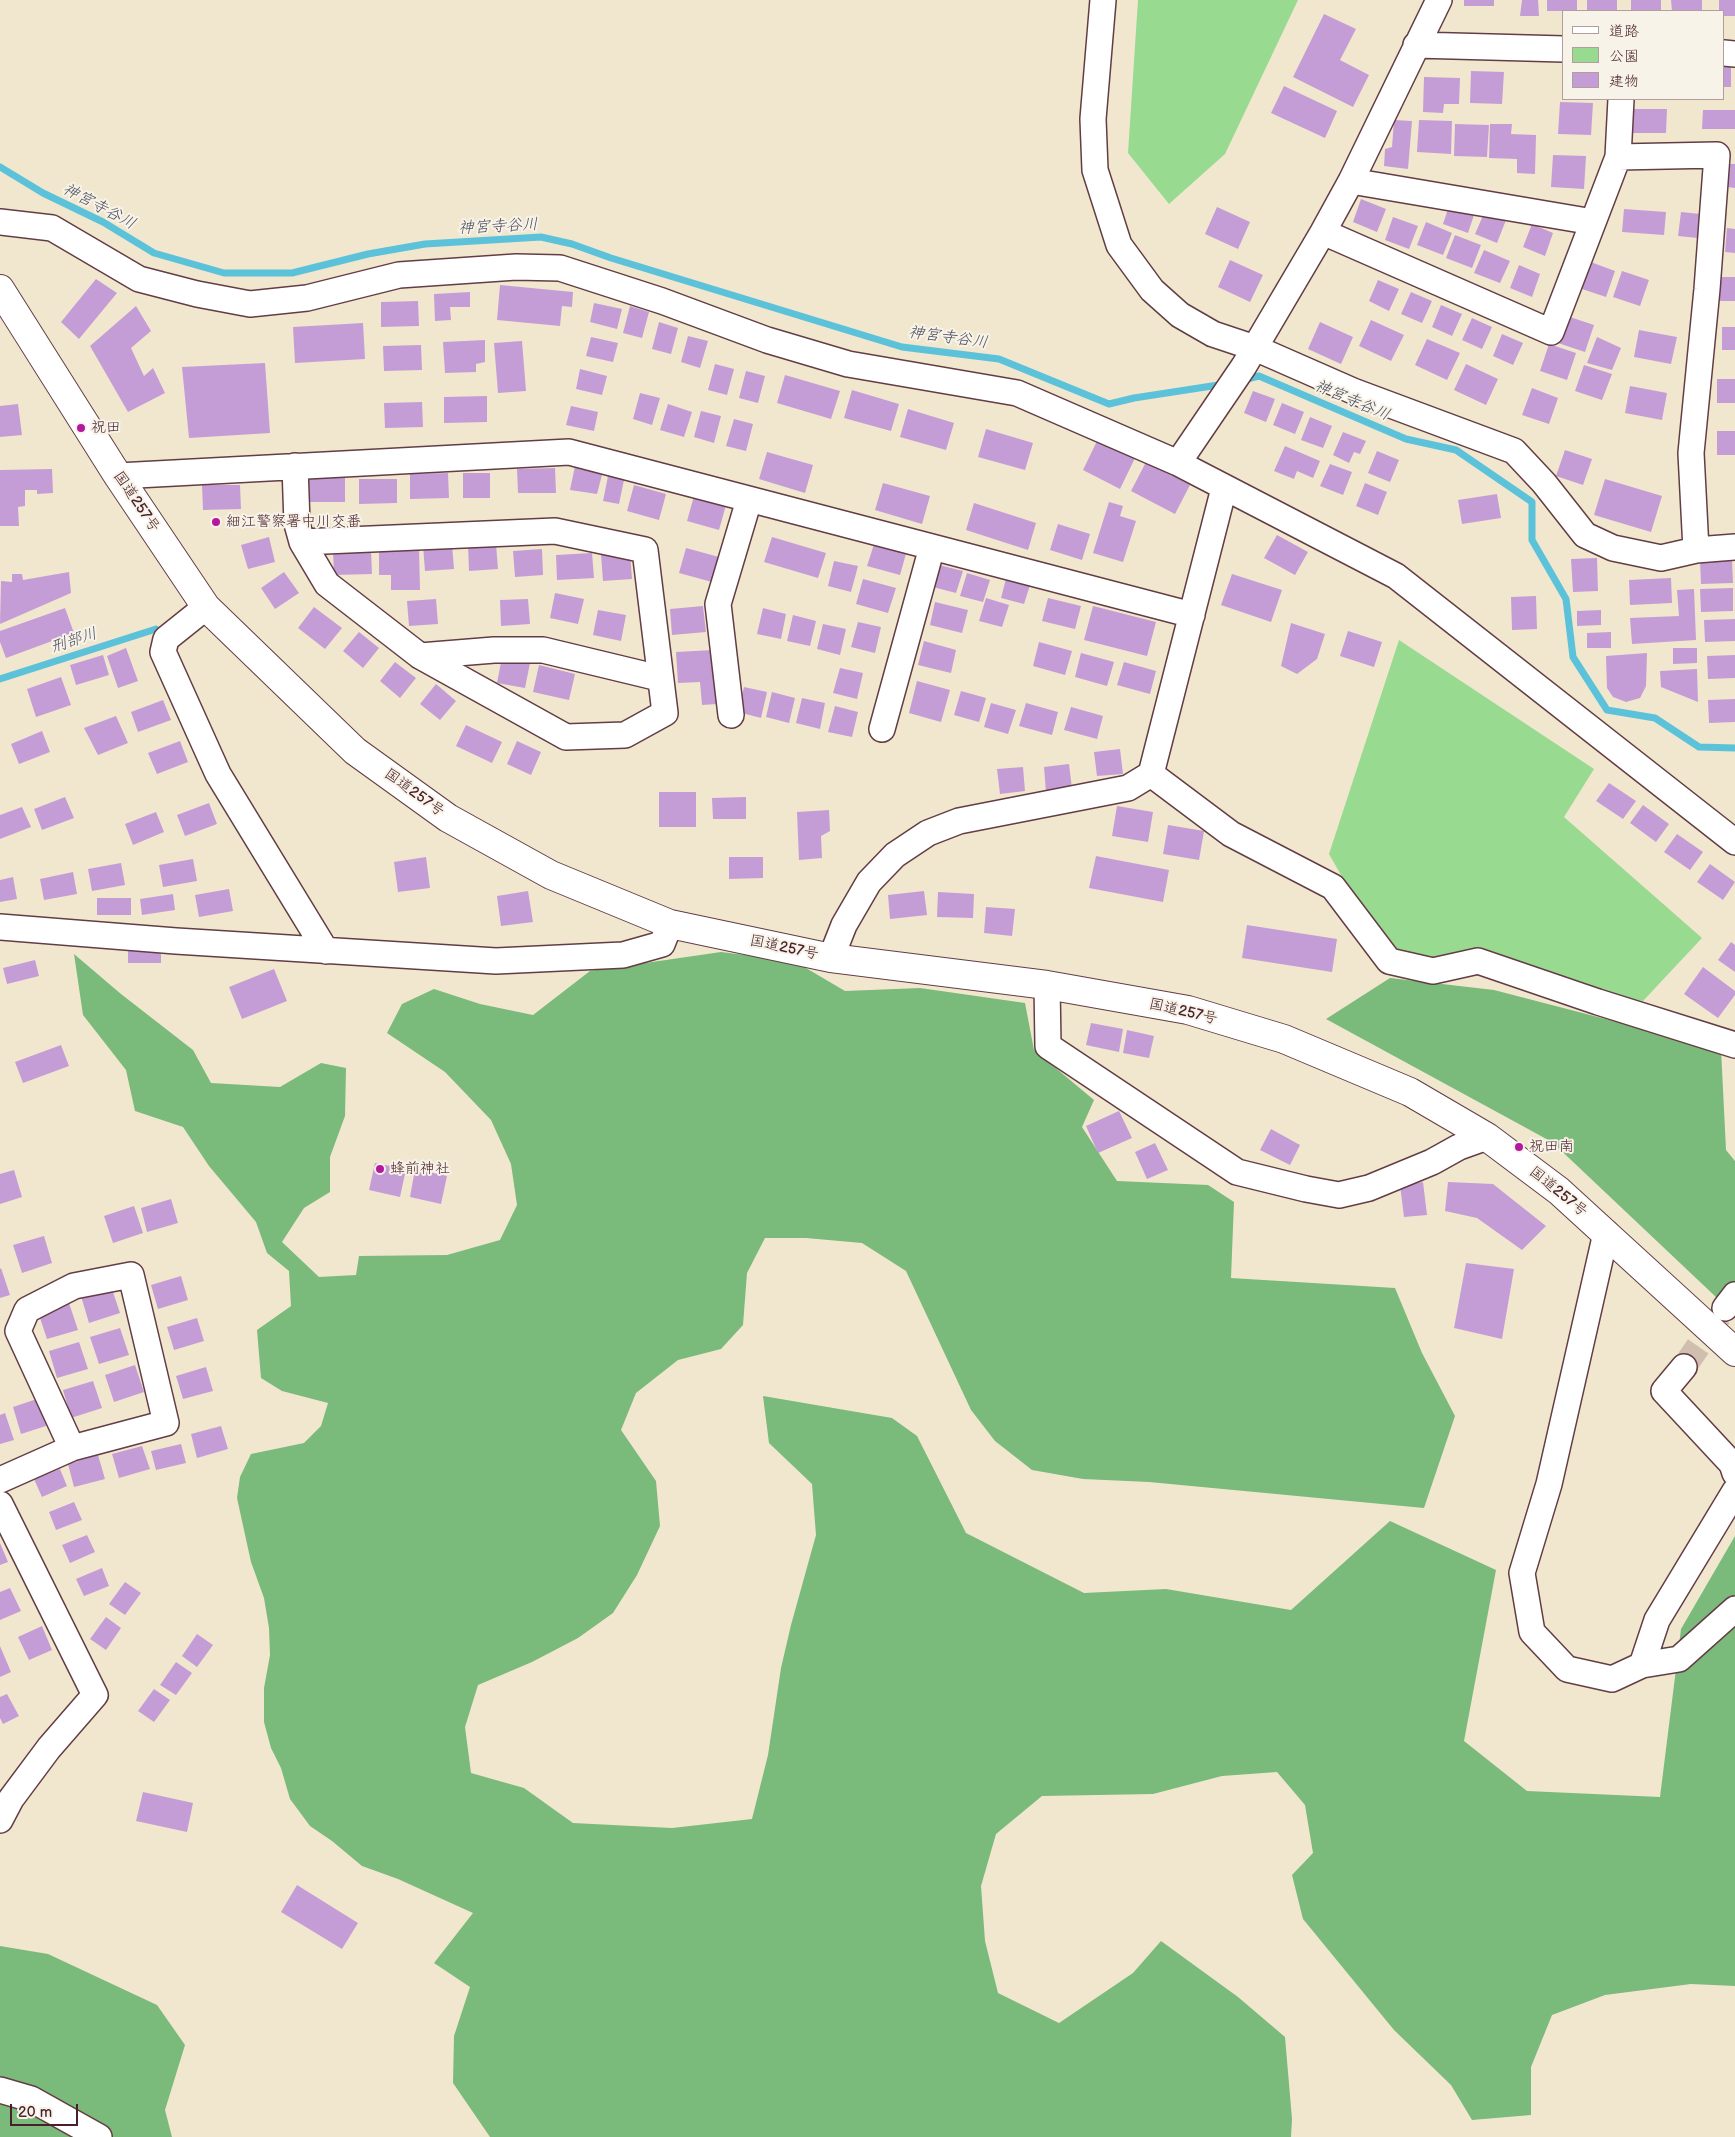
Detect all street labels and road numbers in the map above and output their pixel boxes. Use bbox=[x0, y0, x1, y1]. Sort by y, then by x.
street label: 国道257号 bbox=[109, 468, 163, 536]
street label: 国道257号 bbox=[380, 765, 448, 821]
street label: 国道257号 bbox=[748, 932, 820, 964]
street label: 国道257号 bbox=[1147, 995, 1219, 1029]
street label: 国道257号 bbox=[1525, 1163, 1591, 1221]

